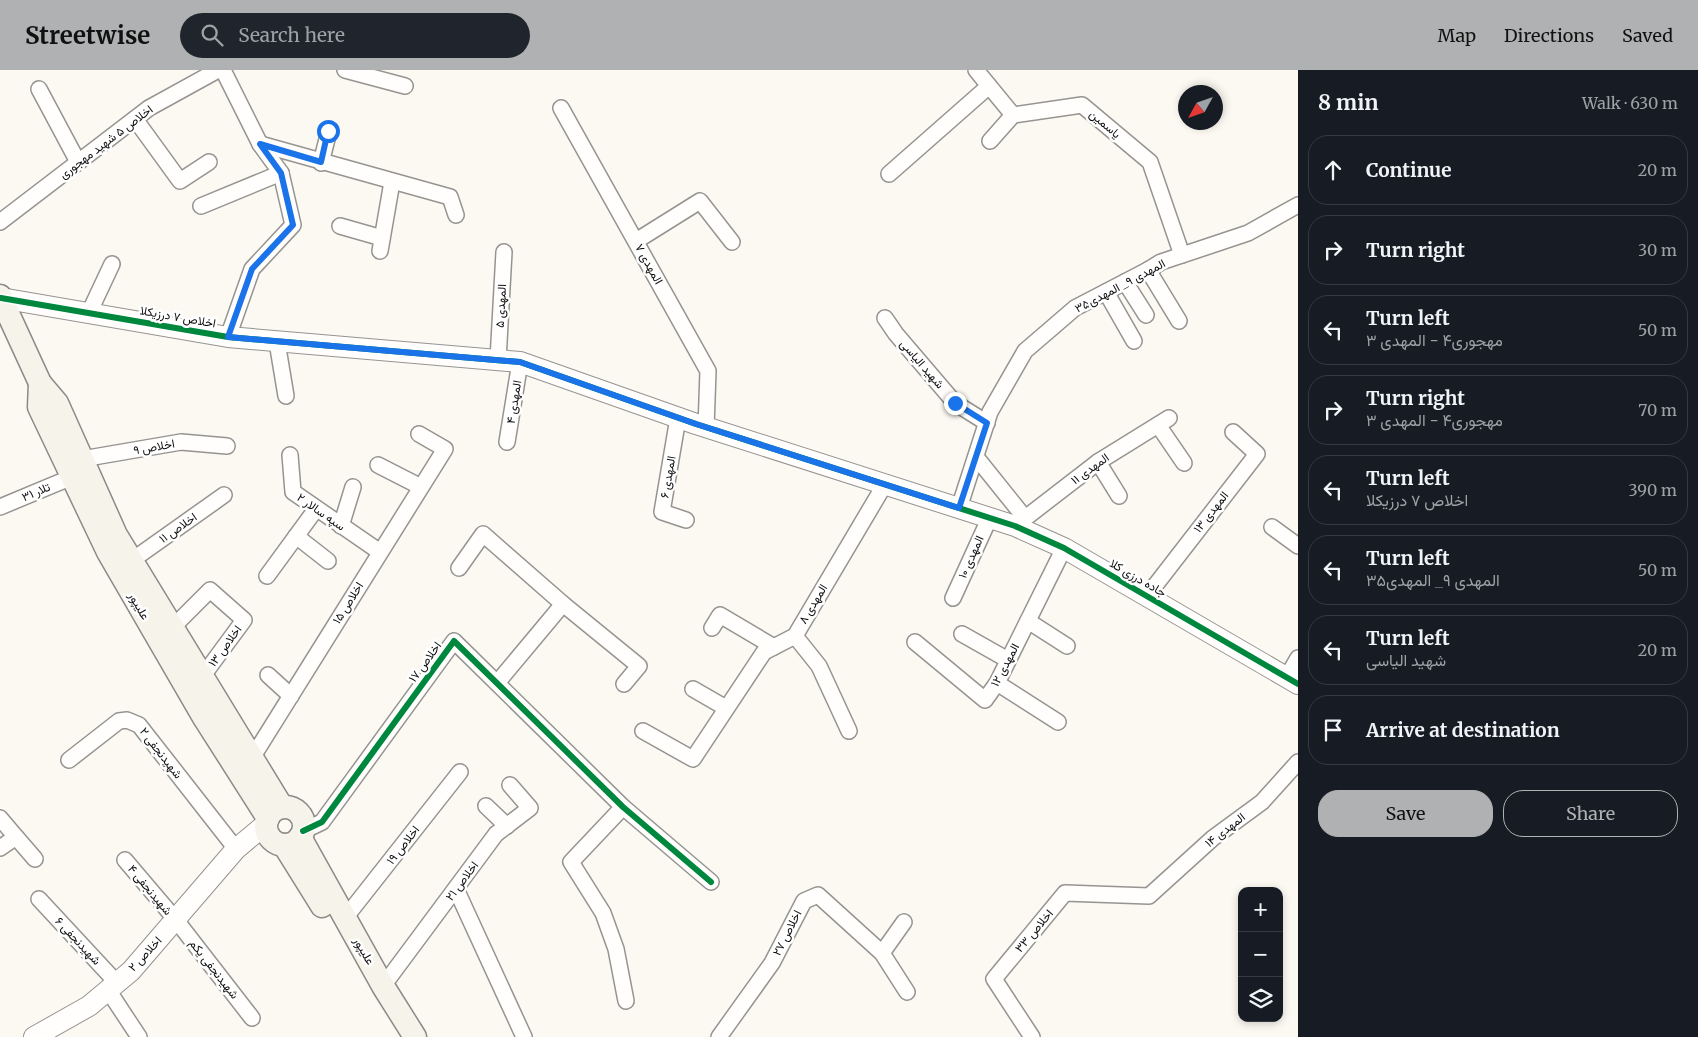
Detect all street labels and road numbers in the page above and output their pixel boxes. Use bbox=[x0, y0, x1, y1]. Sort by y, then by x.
street label: اخلاص ۵ شهید مهجوری bbox=[56, 102, 156, 182]
street label: یاسمین bbox=[1086, 106, 1124, 142]
street label: المهدی ۷ bbox=[631, 241, 667, 287]
street label: المهدی ۹_ المهدی۳۵ bbox=[1072, 255, 1168, 317]
street label: المهدی ۵ bbox=[492, 284, 510, 328]
street label: اخلاص ۷ درزیکلا bbox=[139, 302, 217, 332]
street label: شهید الیاسی bbox=[896, 336, 948, 392]
street label: المهدی ۴ bbox=[503, 379, 525, 425]
street label: اخلاص ۹ bbox=[132, 436, 176, 458]
street label: المهدی ۱۱ bbox=[1068, 450, 1112, 488]
street label: المهدی ۶ bbox=[656, 455, 680, 499]
street label: تلار ۳۱ bbox=[19, 479, 53, 505]
street label: المهدی ۱۳ bbox=[1190, 488, 1232, 536]
street label: سپه سالار ۲ bbox=[294, 490, 348, 534]
street label: اخلاص ۱۱ bbox=[156, 509, 200, 547]
street label: المهدی ۱۰ bbox=[954, 533, 988, 581]
street label: جاده درزی کلا bbox=[1107, 555, 1169, 601]
street label: اخلاص ۱۵ bbox=[329, 579, 367, 627]
street label: المهدی ۸ bbox=[795, 581, 831, 627]
street label: علیپور bbox=[124, 588, 153, 623]
street label: اخلاص ۱۳ bbox=[205, 622, 245, 670]
street label: اخلاص ۱۷ bbox=[405, 639, 445, 685]
street label: المهدی ۱۲ bbox=[987, 641, 1023, 689]
street label: شهیدنجفی ۲ bbox=[136, 724, 186, 782]
street label: المهدی ۱۴ bbox=[1202, 809, 1248, 851]
street label: اخلاص ۱۹ bbox=[383, 822, 423, 868]
street label: اخلاص ۲۱ bbox=[442, 858, 482, 904]
street label: شهیدنجفی ۴ bbox=[124, 861, 176, 919]
street label: اخلاص ۳۳ bbox=[1011, 906, 1057, 956]
street label: اخلاص ۲۷ bbox=[769, 907, 805, 959]
street label: شهیدنجفی ۶ bbox=[52, 914, 104, 968]
street label: اخلاص ۲ bbox=[125, 933, 165, 975]
street label: علیپور bbox=[349, 933, 378, 968]
street label: شهیدنجفی یکم bbox=[186, 936, 242, 1002]

